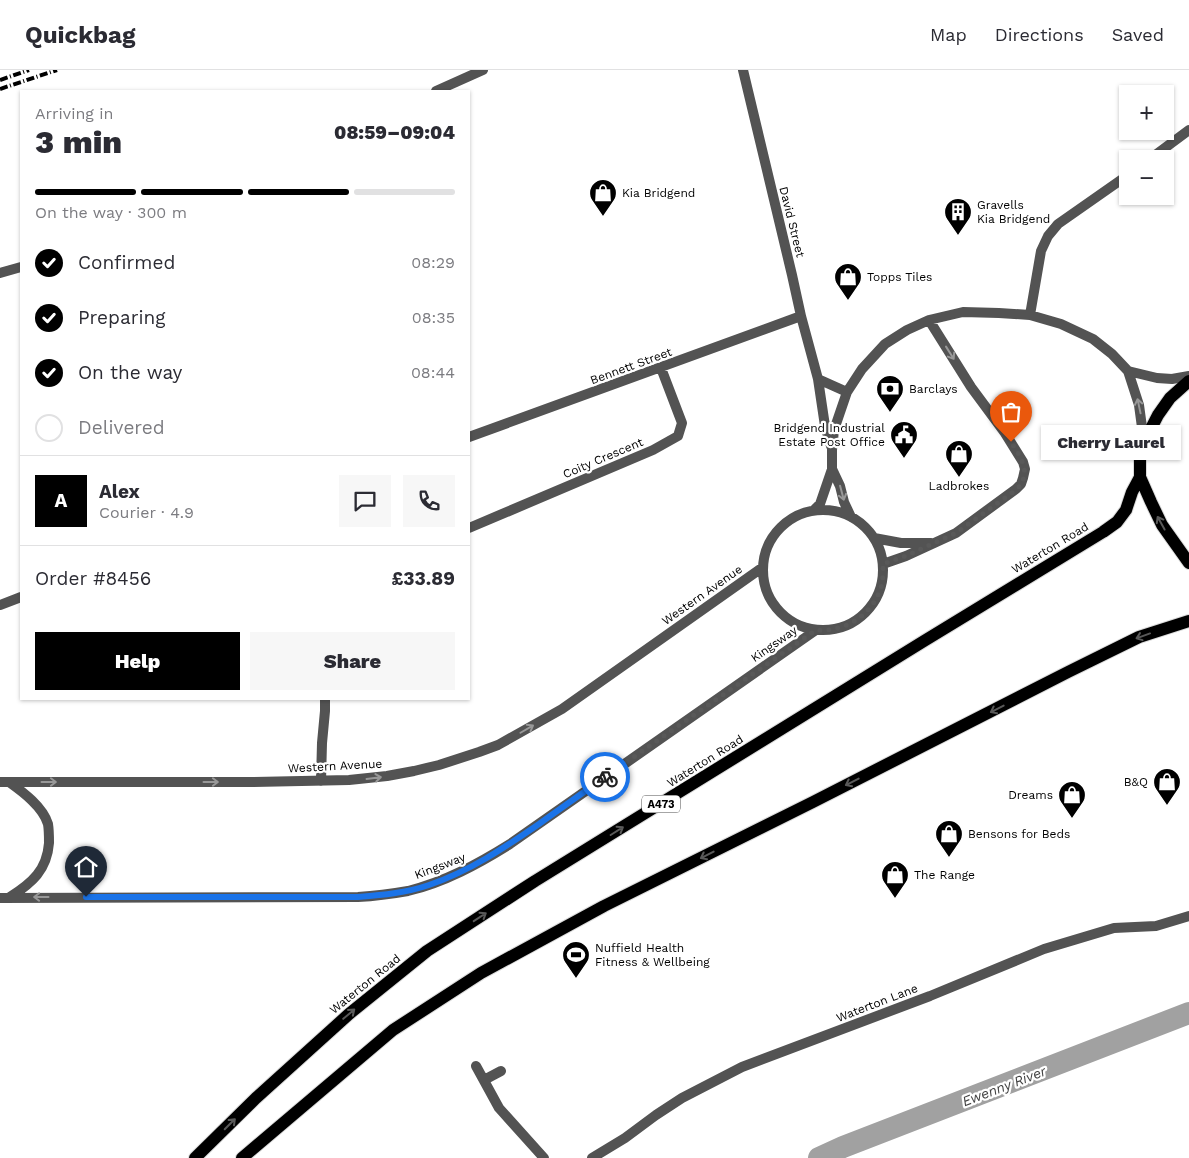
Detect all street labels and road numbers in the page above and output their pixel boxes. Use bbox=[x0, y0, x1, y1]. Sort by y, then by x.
street label: David Street bbox=[776, 185, 808, 259]
street label: Bennett Street bbox=[588, 345, 674, 387]
street label: Coity Crescent bbox=[561, 435, 645, 481]
street label: Waterton Road bbox=[1009, 520, 1091, 576]
street label: Western Avenue bbox=[659, 562, 745, 628]
street label: Kingsway bbox=[748, 622, 801, 665]
street label: Waterton Road bbox=[664, 732, 746, 790]
street label: Western Avenue bbox=[287, 757, 383, 775]
road number: A473 bbox=[642, 796, 680, 812]
street label: Kingsway bbox=[413, 850, 468, 882]
street label: Waterton Road bbox=[327, 951, 403, 1017]
street label: Waterton Lane bbox=[834, 981, 920, 1025]

